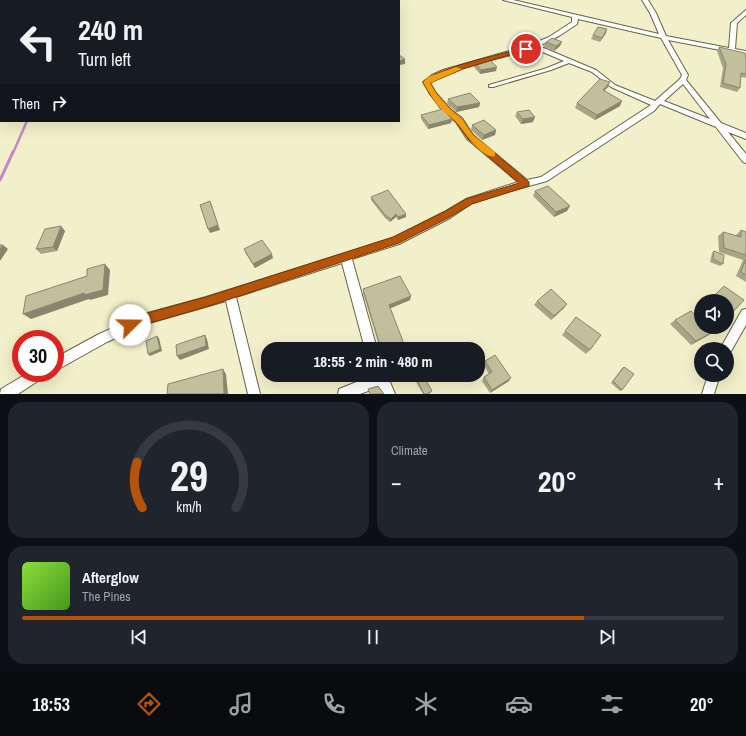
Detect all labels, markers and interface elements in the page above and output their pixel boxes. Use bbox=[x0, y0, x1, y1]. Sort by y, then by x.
text: 240 m bbox=[78, 11, 143, 49]
icon: left bbox=[12, 16, 64, 68]
pin bbox=[509, 32, 543, 66]
icon: arrive bbox=[515, 38, 537, 60]
text: Turn left bbox=[78, 47, 131, 72]
icon: right bbox=[48, 92, 70, 114]
text: Then bbox=[12, 93, 40, 114]
map controls bbox=[694, 294, 734, 382]
button: sound bbox=[694, 294, 734, 334]
position arrow bbox=[109, 304, 151, 346]
speed limit sign: 30 bbox=[12, 330, 64, 382]
button: search bbox=[694, 342, 734, 382]
text: 18:55 · 2 min · 480 m bbox=[314, 351, 432, 372]
text: Climate bbox=[391, 442, 428, 459]
text: 29 bbox=[170, 448, 207, 504]
text: 20° bbox=[538, 461, 577, 501]
text: − bbox=[391, 467, 402, 497]
text: + bbox=[713, 467, 724, 497]
text: km/h bbox=[176, 497, 201, 516]
text: Afterglow bbox=[82, 567, 139, 588]
text: The Pines bbox=[82, 588, 131, 605]
icon: previous bbox=[128, 626, 150, 648]
icon: pause bbox=[362, 626, 384, 648]
icon: next bbox=[596, 626, 618, 648]
icon: directions bbox=[135, 690, 163, 718]
icon: music bbox=[227, 690, 255, 718]
icon: phone bbox=[320, 690, 348, 718]
icon: climate bbox=[412, 690, 440, 718]
icon: car bbox=[505, 690, 533, 718]
icon: filters bbox=[598, 690, 626, 718]
text: 18:53 bbox=[32, 692, 70, 717]
text: 20° bbox=[690, 692, 714, 717]

